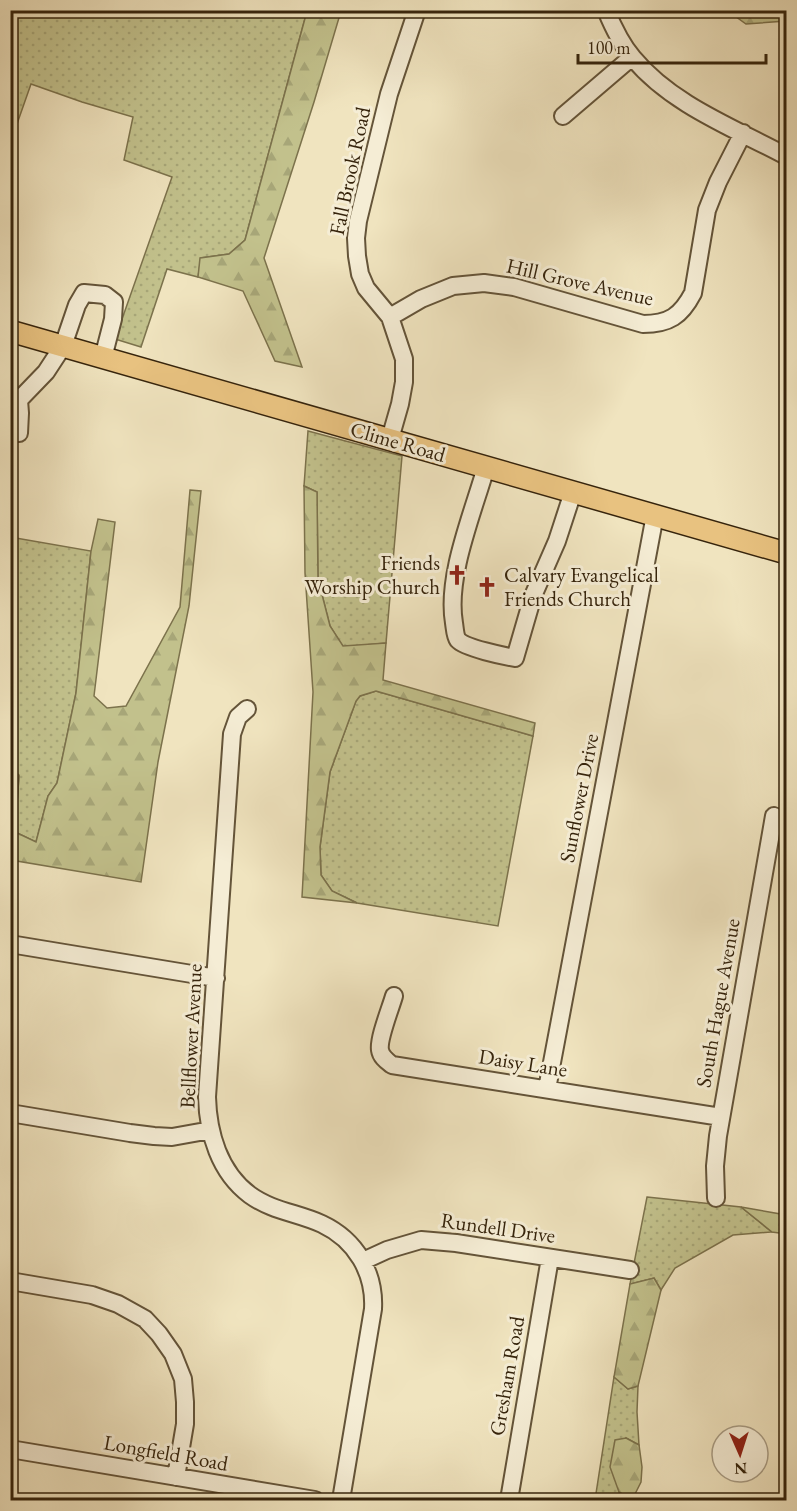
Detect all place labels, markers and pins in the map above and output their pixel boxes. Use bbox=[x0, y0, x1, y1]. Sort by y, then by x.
place label: Friends Worship Church bbox=[304, 549, 440, 600]
place label: Calvary Evangelical Friends Church bbox=[504, 561, 659, 612]
church icon: Friends Worship Church bbox=[445, 563, 469, 587]
church icon: Calvary Evangelical Friends Church bbox=[475, 575, 499, 599]

